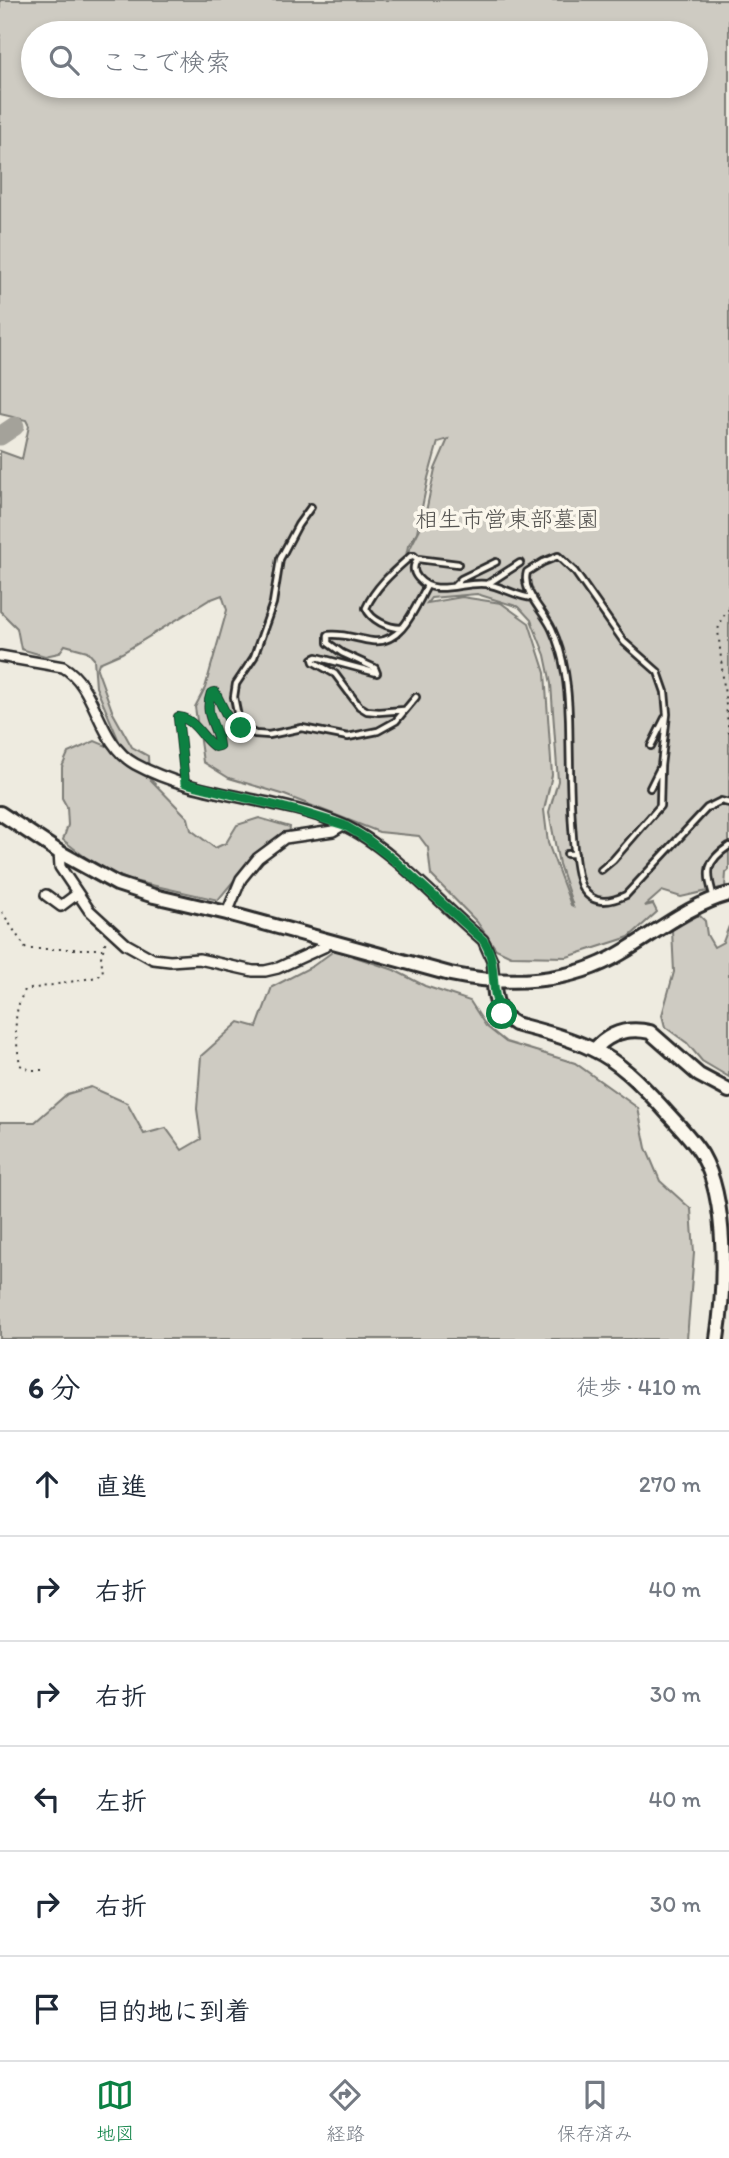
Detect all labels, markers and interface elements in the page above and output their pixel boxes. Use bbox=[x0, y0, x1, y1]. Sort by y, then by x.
search box bbox=[21, 21, 708, 98]
icon: search bbox=[45, 41, 83, 79]
text: ここで検索 bbox=[101, 46, 231, 78]
park label: 相生市営東部墓園 bbox=[415, 505, 599, 533]
route end bbox=[225, 712, 256, 743]
route start bbox=[486, 998, 517, 1029]
text: 6 分 bbox=[28, 1369, 81, 1406]
text: 徒歩 · 410 m bbox=[576, 1373, 701, 1401]
icon: ahead bbox=[28, 1465, 66, 1503]
text: 直進 bbox=[95, 1470, 147, 1502]
text: 270 m bbox=[639, 1470, 701, 1498]
icon: right bbox=[28, 1570, 66, 1608]
text: 右折 bbox=[95, 1575, 147, 1607]
text: 40 m bbox=[648, 1575, 701, 1603]
icon: right bbox=[28, 1675, 66, 1713]
text: 右折 bbox=[95, 1680, 147, 1712]
text: 30 m bbox=[650, 1680, 701, 1708]
icon: left bbox=[28, 1780, 66, 1818]
text: 左折 bbox=[95, 1785, 147, 1817]
text: 40 m bbox=[648, 1785, 701, 1813]
icon: right bbox=[28, 1885, 66, 1923]
text: 右折 bbox=[95, 1890, 147, 1922]
text: 30 m bbox=[650, 1890, 701, 1918]
icon: arrive bbox=[28, 1990, 66, 2028]
text: 目的地に到着 bbox=[95, 1995, 251, 2027]
tab: 地図 bbox=[96, 2076, 134, 2145]
tab: 経路 bbox=[326, 2076, 365, 2145]
tab: 保存済み bbox=[557, 2076, 633, 2145]

